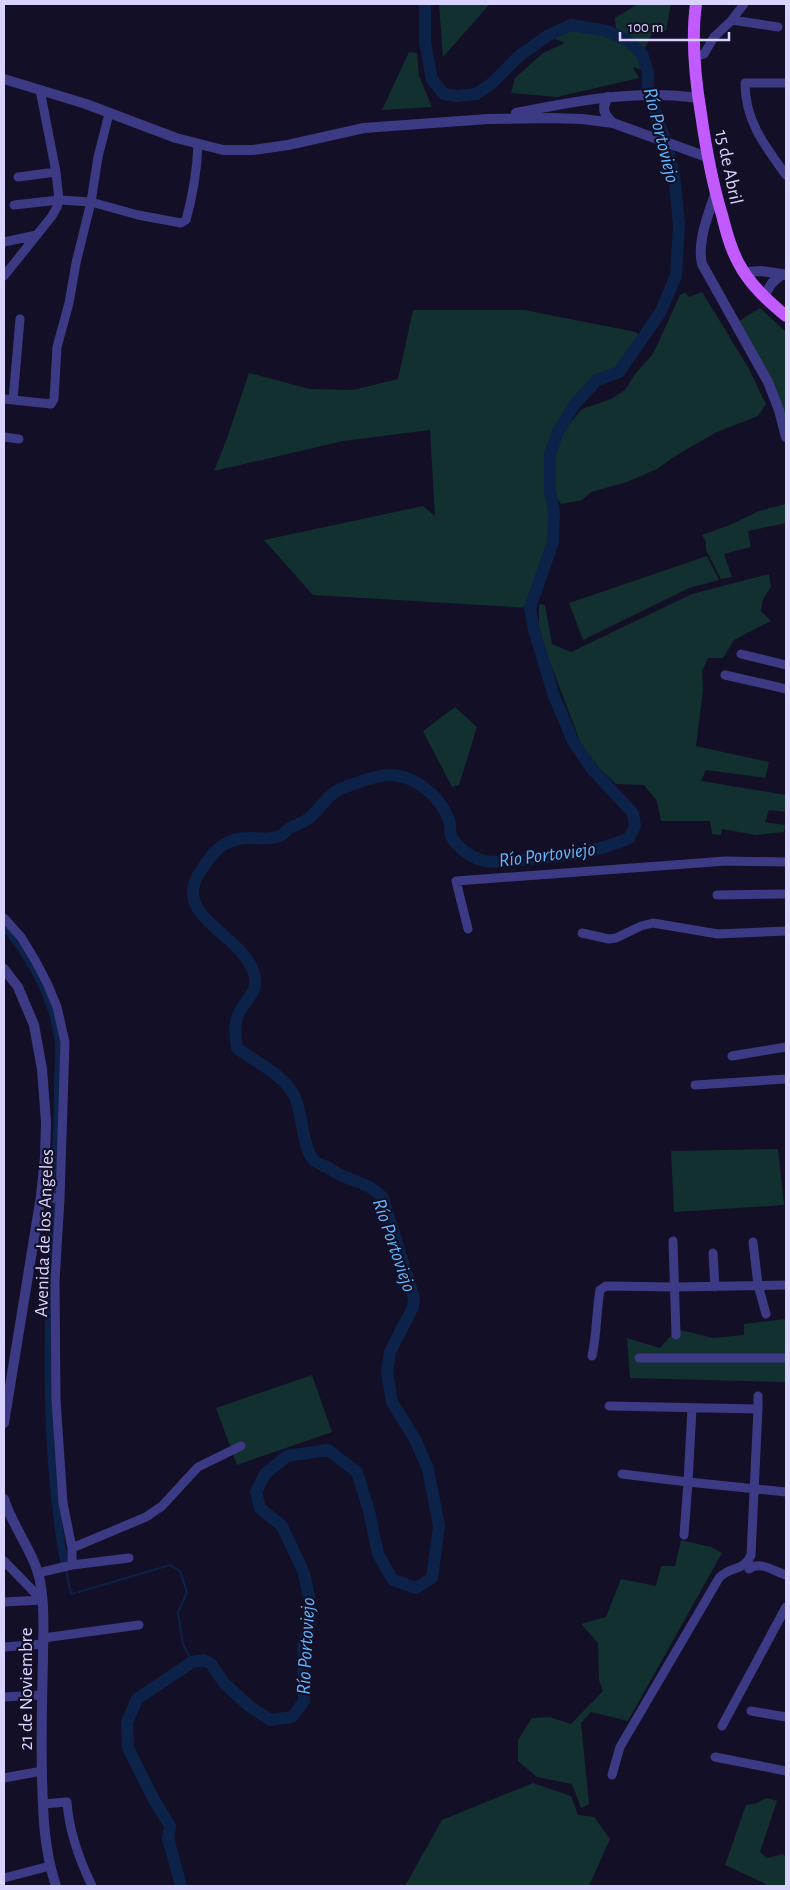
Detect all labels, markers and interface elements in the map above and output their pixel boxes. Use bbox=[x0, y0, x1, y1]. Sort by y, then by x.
scale bar bbox=[620, 10, 729, 42]
text: 100 m bbox=[628, 20, 663, 35]
water label: Río Portoviejo bbox=[640, 86, 682, 185]
street label: 15 de Abril bbox=[711, 128, 746, 206]
water label: Río Portoviejo bbox=[498, 839, 597, 871]
street label: Avenida de los Angeles bbox=[32, 1149, 57, 1317]
water label: Río Portoviejo bbox=[369, 1196, 419, 1295]
water label: Río Portoviejo bbox=[293, 1597, 319, 1695]
street label: 21 de Noviembre bbox=[17, 1628, 36, 1750]

